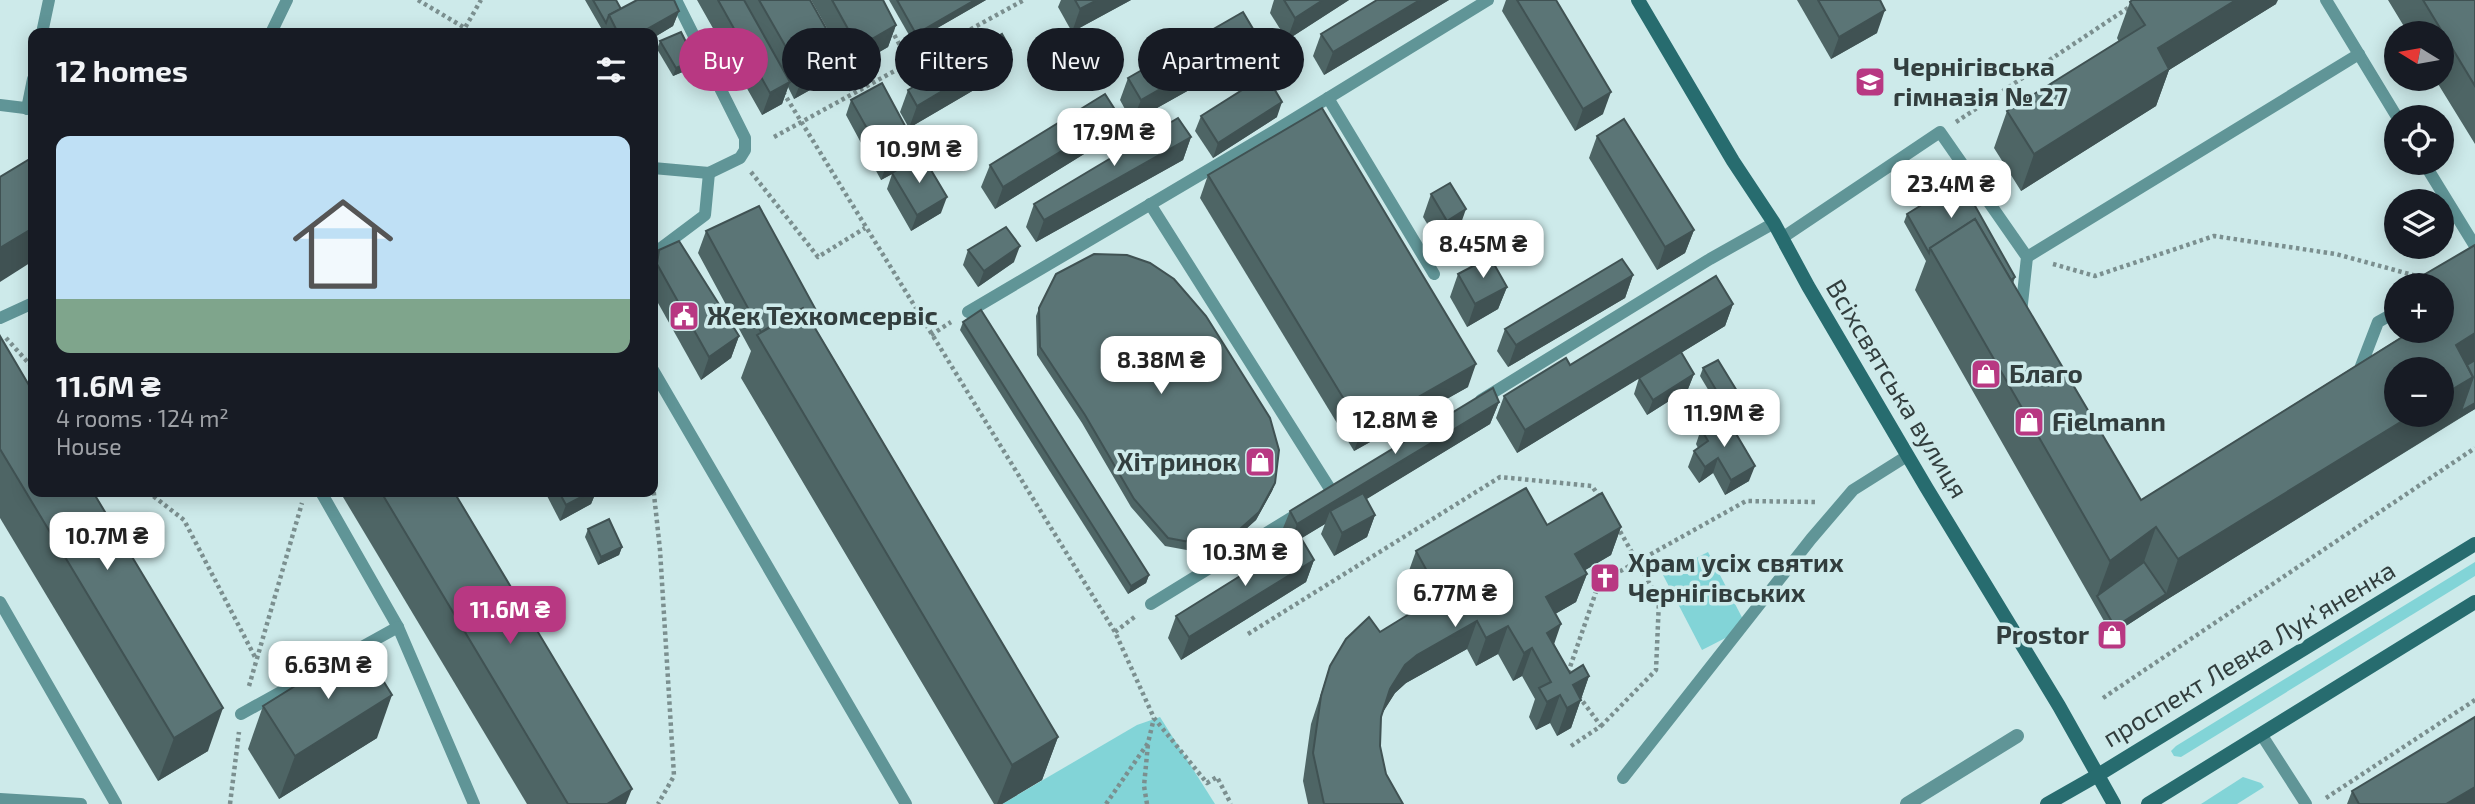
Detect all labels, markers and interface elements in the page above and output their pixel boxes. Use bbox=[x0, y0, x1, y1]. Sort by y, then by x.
north arrow bbox=[2384, 21, 2454, 91]
map controls bbox=[2384, 21, 2454, 427]
chip: Buy bbox=[679, 28, 768, 91]
chip: Rent bbox=[782, 28, 881, 91]
chip: Filters bbox=[895, 28, 1013, 91]
chip: New bbox=[1027, 28, 1124, 91]
chip: Apartment bbox=[1138, 28, 1304, 91]
place label: Чернігівська гімназія № 27 bbox=[1893, 50, 2068, 111]
icon: filters bbox=[592, 51, 630, 89]
text: 12 homes bbox=[56, 52, 188, 88]
school or university icon: Чернігівська гімназія № 27 bbox=[1853, 65, 1887, 99]
button: locate bbox=[2384, 105, 2454, 175]
pin: 17.9M ₴ bbox=[1049, 108, 1179, 168]
text: 17.9M ₴ bbox=[1073, 117, 1155, 145]
pin: 10.9M ₴ bbox=[854, 125, 984, 185]
text: 10.9M ₴ bbox=[877, 134, 962, 162]
pin: 23.4M ₴ bbox=[1886, 160, 2016, 220]
text: 23.4M ₴ bbox=[1907, 169, 1995, 197]
icon: home bbox=[280, 181, 406, 307]
button: layers bbox=[2384, 189, 2454, 259]
pin: 8.45M ₴ bbox=[1418, 220, 1548, 280]
text: 8.45M ₴ bbox=[1439, 229, 1527, 257]
street label: Всіхсвятська вулиця bbox=[1820, 273, 1976, 504]
button: + bbox=[2384, 273, 2454, 343]
public building icon: Жек Техкомсервіс bbox=[667, 299, 701, 333]
place label: Жек Техкомсервіс bbox=[707, 299, 938, 330]
pin: 8.38M ₴ bbox=[1096, 336, 1226, 396]
text: 8.38M ₴ bbox=[1117, 345, 1205, 373]
shop icon: Благо bbox=[1969, 357, 2003, 391]
place label: Благо bbox=[2009, 357, 2083, 388]
button: − bbox=[2384, 357, 2454, 427]
text: 11.6M ₴ bbox=[56, 367, 161, 403]
pin: 11.9M ₴ bbox=[1659, 390, 1789, 449]
pin: 12.8M ₴ bbox=[1330, 396, 1460, 456]
text: 11.9M ₴ bbox=[1684, 398, 1764, 426]
text: 4 rooms · 124 m² bbox=[56, 404, 229, 432]
text: 12.8M ₴ bbox=[1353, 405, 1437, 433]
shop icon: Fielmann bbox=[2012, 405, 2046, 439]
place label: Fielmann bbox=[2052, 405, 2166, 436]
text: House bbox=[56, 432, 122, 460]
place label: Хіт ринок bbox=[1117, 445, 1237, 476]
shop icon: Хіт ринок bbox=[1243, 445, 1277, 479]
pin: 10.7M ₴ bbox=[42, 512, 172, 572]
text: 10.7M ₴ bbox=[66, 521, 148, 549]
pin: 10.3M ₴ bbox=[1180, 528, 1310, 588]
text: 10.3M ₴ bbox=[1203, 537, 1287, 565]
place label: Храм усіх святих Чернігівських bbox=[1628, 546, 1844, 607]
street label: проспект Левка Лукʼяненка bbox=[2096, 553, 2401, 753]
church icon: Храм усіх святих Чернігівських bbox=[1588, 561, 1622, 595]
pin: 6.77M ₴ bbox=[1390, 570, 1520, 629]
text: 6.77M ₴ bbox=[1413, 578, 1497, 606]
pin: 11.6M ₴ bbox=[445, 586, 575, 646]
text: 11.6M ₴ bbox=[470, 595, 550, 623]
place label: Prostor bbox=[1996, 618, 2089, 649]
shop icon: Prostor bbox=[2095, 618, 2129, 652]
pin: 6.63M ₴ bbox=[263, 642, 393, 701]
text: 6.63M ₴ bbox=[284, 650, 372, 678]

